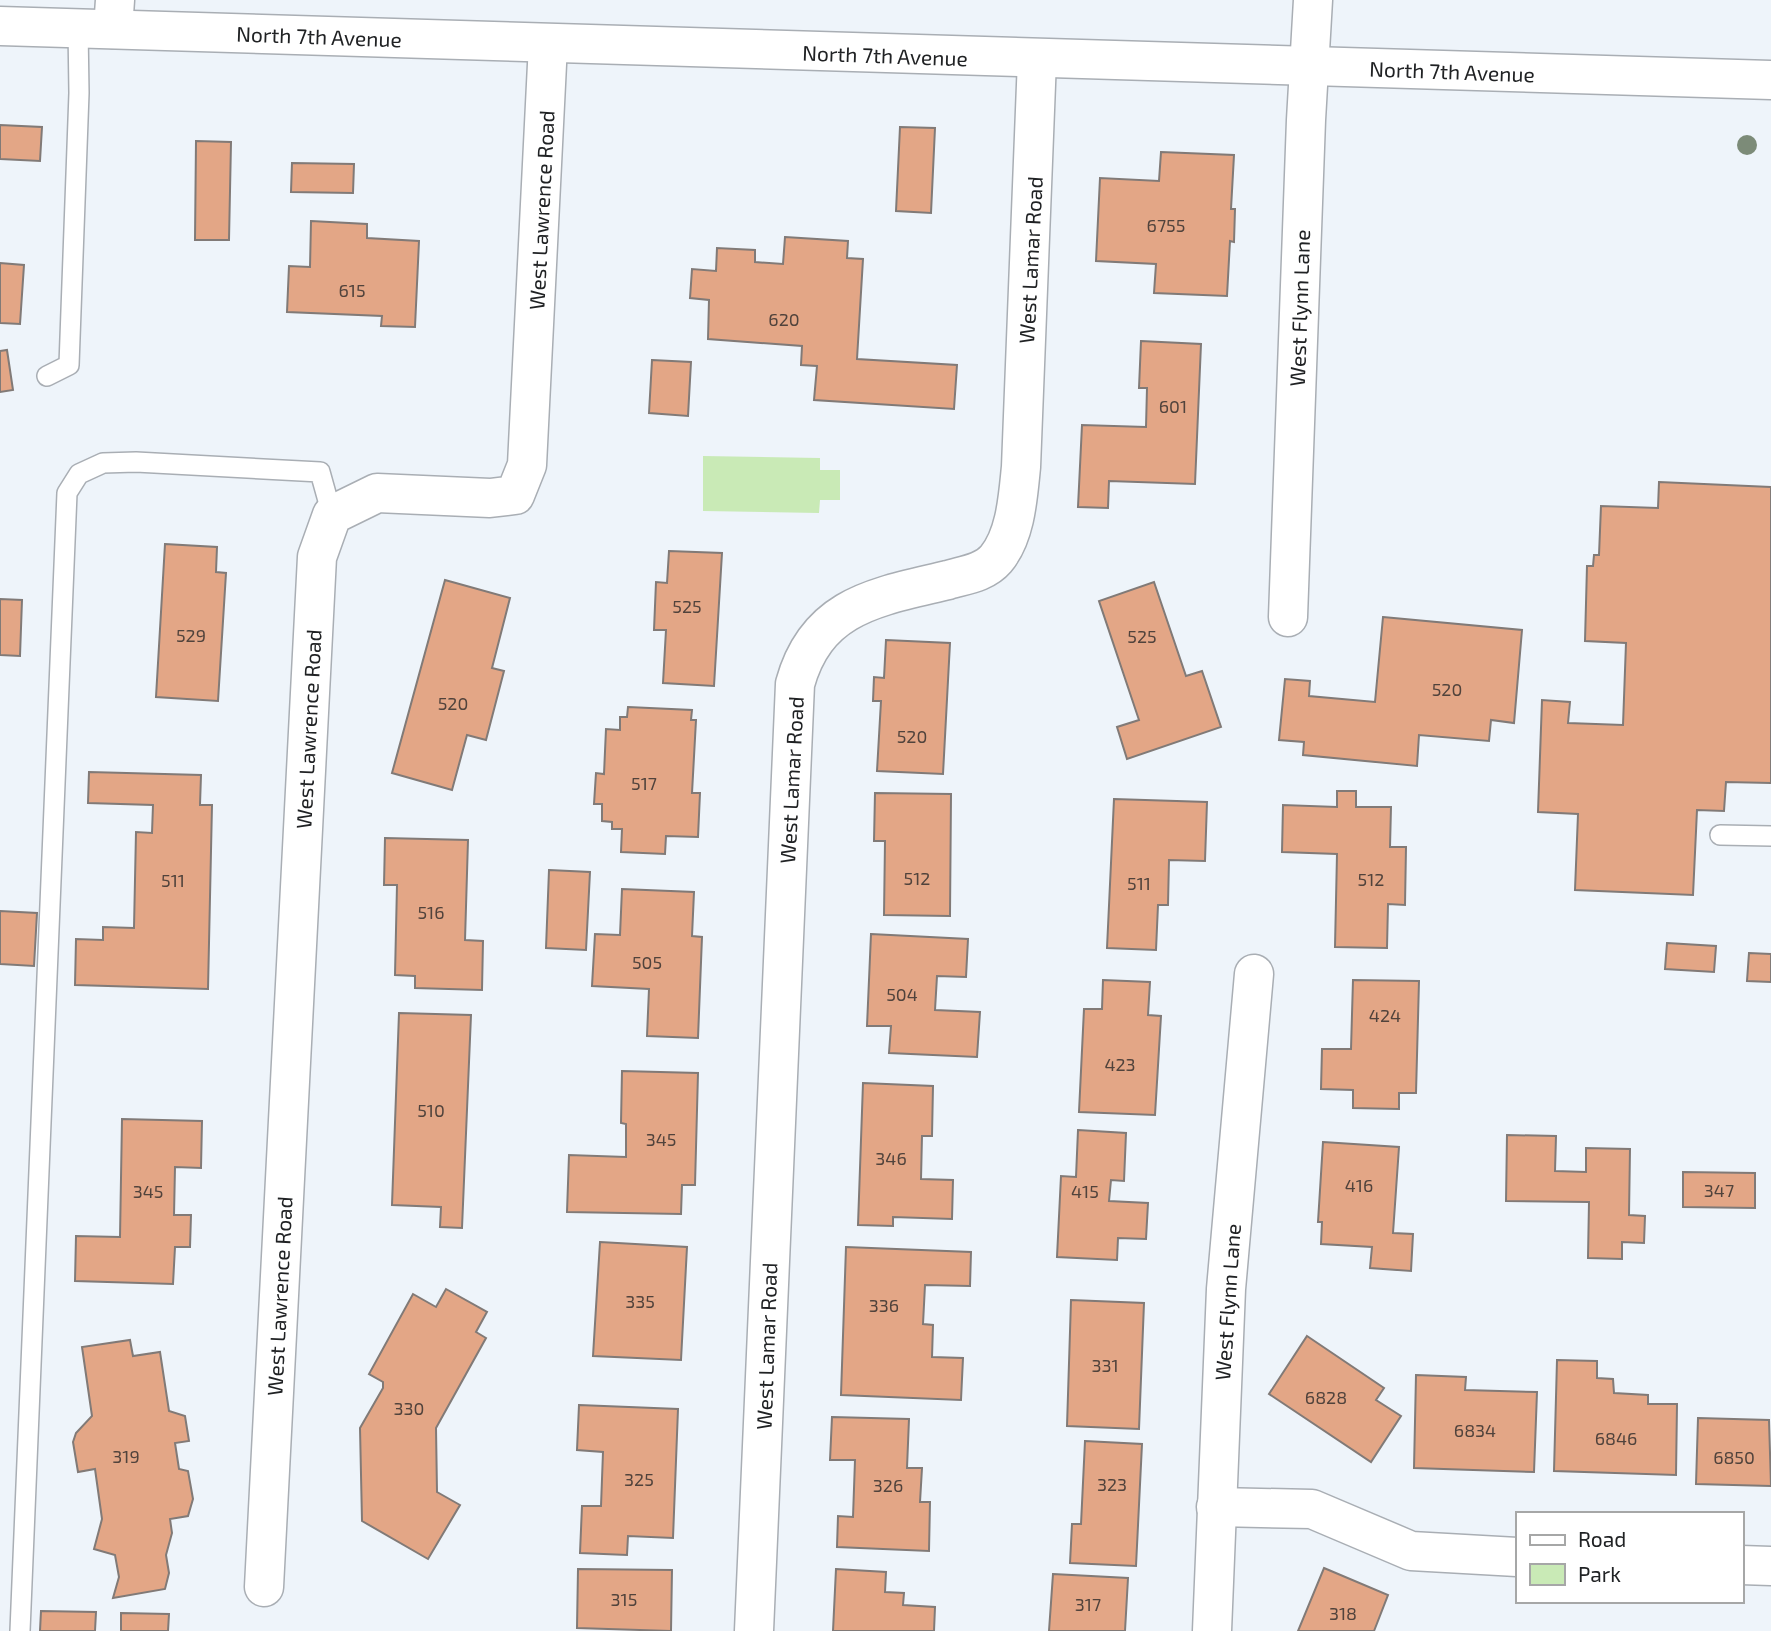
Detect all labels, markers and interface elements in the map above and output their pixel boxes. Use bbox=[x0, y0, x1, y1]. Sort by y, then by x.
street label: North 7th Avenue bbox=[236, 21, 402, 51]
street label: North 7th Avenue bbox=[802, 40, 968, 70]
street label: North 7th Avenue bbox=[1369, 56, 1535, 86]
street label: West Lawrence Road bbox=[523, 110, 559, 310]
street label: West Lamar Road bbox=[1013, 176, 1047, 344]
house number: 6755 bbox=[1147, 214, 1185, 236]
street label: West Flynn Lane bbox=[1284, 229, 1314, 387]
house number: 615 bbox=[338, 279, 366, 301]
house number: 620 bbox=[768, 308, 800, 330]
house number: 601 bbox=[1159, 395, 1187, 417]
house number: 525 bbox=[672, 595, 702, 617]
house number: 529 bbox=[176, 624, 206, 646]
house number: 525 bbox=[1127, 625, 1157, 647]
street label: West Lawrence Road bbox=[290, 629, 326, 829]
house number: 520 bbox=[1432, 678, 1462, 700]
house number: 520 bbox=[438, 692, 468, 714]
street label: West Lamar Road bbox=[774, 696, 808, 864]
house number: 520 bbox=[897, 725, 927, 747]
house number: 517 bbox=[631, 772, 657, 794]
house number: 512 bbox=[904, 867, 930, 889]
house number: 512 bbox=[1358, 868, 1384, 890]
house number: 511 bbox=[161, 869, 185, 891]
house number: 511 bbox=[1127, 872, 1151, 894]
house number: 516 bbox=[417, 901, 445, 923]
house number: 505 bbox=[632, 951, 662, 973]
house number: 504 bbox=[886, 983, 918, 1005]
house number: 424 bbox=[1369, 1004, 1401, 1026]
house number: 423 bbox=[1104, 1053, 1136, 1075]
house number: 510 bbox=[417, 1099, 445, 1121]
house number: 345 bbox=[646, 1128, 676, 1150]
house number: 346 bbox=[875, 1147, 907, 1169]
house number: 416 bbox=[1345, 1174, 1373, 1196]
house number: 347 bbox=[1704, 1179, 1734, 1201]
house number: 345 bbox=[133, 1180, 163, 1202]
house number: 415 bbox=[1071, 1180, 1099, 1202]
street label: West Lawrence Road bbox=[261, 1196, 297, 1396]
street label: West Flynn Lane bbox=[1209, 1223, 1245, 1381]
street label: West Lamar Road bbox=[751, 1262, 781, 1430]
house number: 335 bbox=[625, 1290, 655, 1312]
house number: 336 bbox=[869, 1294, 899, 1316]
house number: 331 bbox=[1091, 1354, 1119, 1376]
house number: 6828 bbox=[1305, 1386, 1347, 1408]
house number: 330 bbox=[394, 1397, 424, 1419]
house number: 6834 bbox=[1454, 1419, 1496, 1441]
house number: 6846 bbox=[1595, 1427, 1637, 1449]
house number: 319 bbox=[112, 1445, 140, 1467]
house number: 6850 bbox=[1713, 1446, 1755, 1468]
house number: 325 bbox=[624, 1468, 654, 1490]
house number: 323 bbox=[1097, 1473, 1127, 1495]
house number: 326 bbox=[873, 1474, 903, 1496]
legend bbox=[1516, 1512, 1743, 1603]
text: Road bbox=[1578, 1526, 1626, 1551]
text: Park bbox=[1578, 1561, 1621, 1586]
house number: 315 bbox=[611, 1588, 637, 1610]
house number: 317 bbox=[1075, 1593, 1101, 1615]
house number: 318 bbox=[1329, 1602, 1357, 1624]

